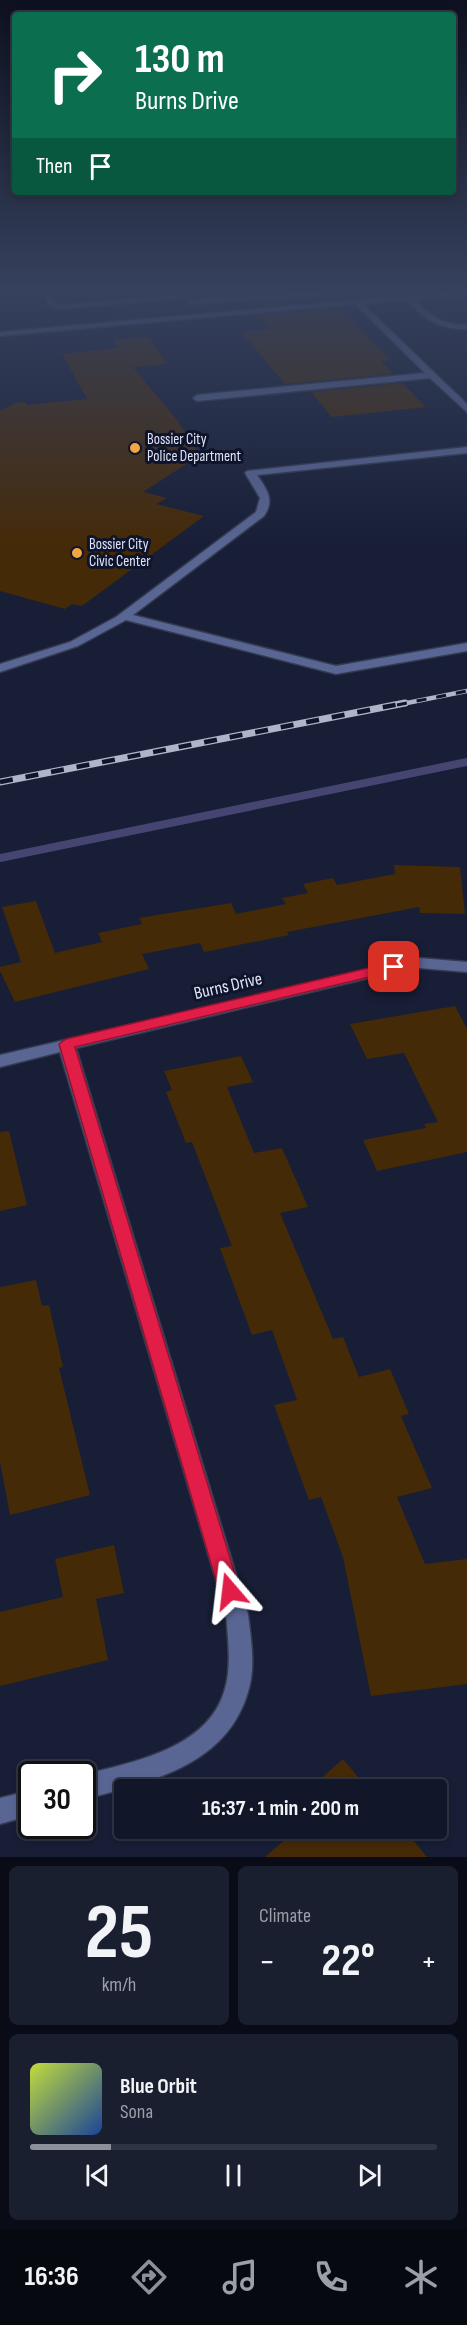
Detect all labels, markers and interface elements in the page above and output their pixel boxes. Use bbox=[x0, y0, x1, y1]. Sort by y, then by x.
text: 130 m bbox=[135, 34, 225, 85]
icon: right bbox=[36, 36, 114, 114]
text: Burns Drive bbox=[135, 85, 239, 117]
icon: arrive bbox=[84, 150, 117, 183]
text: Then bbox=[36, 153, 72, 180]
place label: Bossier City Police Department bbox=[147, 430, 241, 466]
marker: Bossier City Police Department bbox=[128, 441, 142, 455]
place label: Bossier City Civic Center bbox=[89, 535, 151, 571]
marker: Bossier City Civic Center bbox=[70, 546, 84, 560]
pin bbox=[368, 941, 419, 992]
icon: arrive bbox=[377, 950, 410, 983]
street label: Burns Drive bbox=[192, 968, 264, 1004]
position arrow bbox=[198, 1559, 262, 1623]
speed limit sign: 30 bbox=[18, 1761, 96, 1839]
text: 16:37 · 1 min · 200 m bbox=[202, 1795, 359, 1822]
text: 25 bbox=[85, 1887, 153, 1980]
text: Climate bbox=[259, 1904, 311, 1928]
text: 22° bbox=[321, 1934, 375, 1989]
text: − bbox=[259, 1942, 275, 1982]
text: + bbox=[421, 1942, 437, 1982]
text: km/h bbox=[102, 1973, 136, 1997]
text: Blue Orbit bbox=[120, 2073, 197, 2100]
text: Sona bbox=[120, 2100, 153, 2124]
icon: previous bbox=[81, 2159, 114, 2192]
icon: pause bbox=[217, 2159, 250, 2192]
icon: next bbox=[353, 2159, 386, 2192]
icon: directions bbox=[128, 2256, 170, 2298]
icon: music bbox=[219, 2256, 261, 2298]
icon: phone bbox=[310, 2256, 352, 2298]
icon: climate bbox=[400, 2256, 442, 2298]
text: 16:36 bbox=[24, 2261, 79, 2293]

